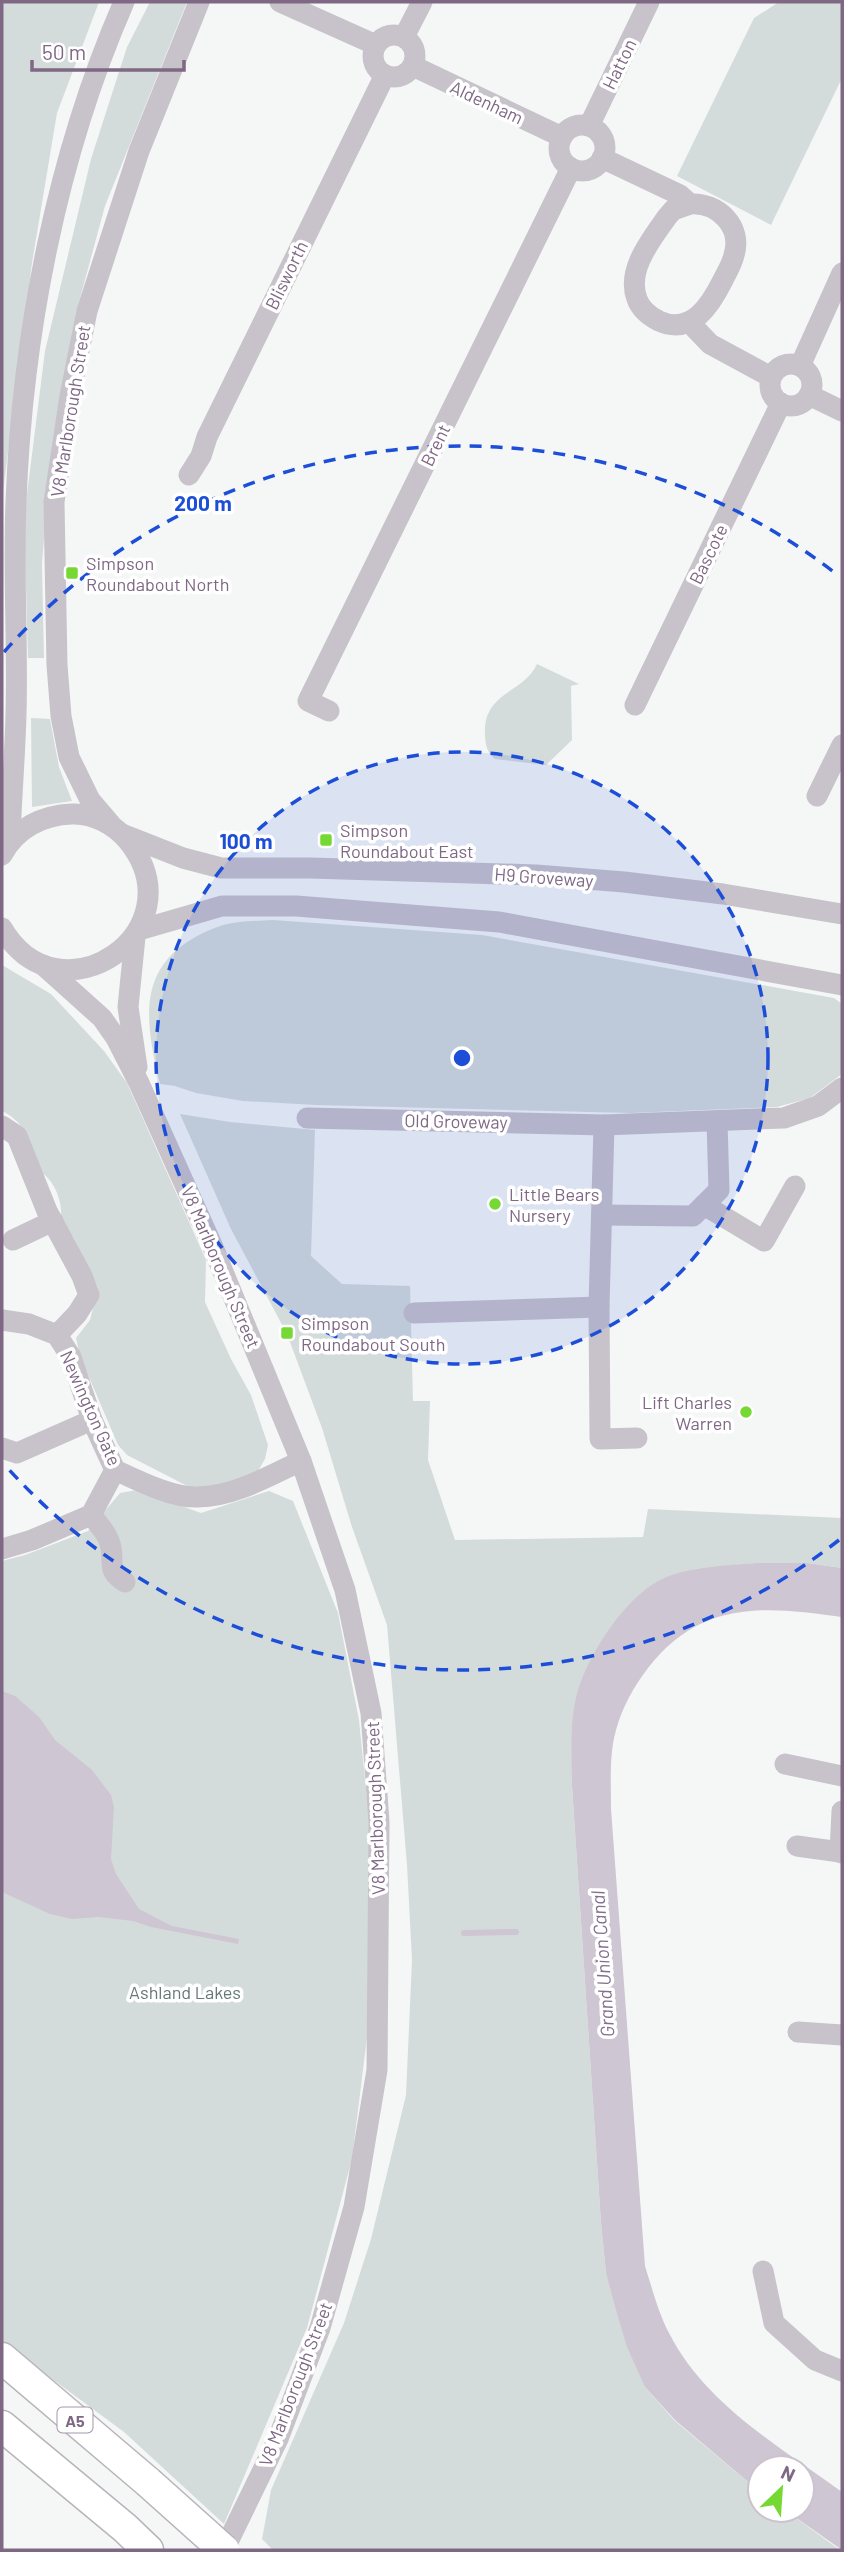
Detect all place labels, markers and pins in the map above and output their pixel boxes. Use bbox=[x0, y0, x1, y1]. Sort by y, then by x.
place label: Simpson Roundabout North bbox=[86, 552, 229, 595]
marker: Simpson Roundabout North bbox=[64, 565, 80, 581]
place label: Simpson Roundabout East bbox=[340, 819, 474, 862]
marker: Simpson Roundabout East bbox=[318, 832, 334, 848]
centre of rings bbox=[450, 1046, 474, 1070]
place label: Little Bears Nursery bbox=[509, 1183, 599, 1226]
marker: Little Bears Nursery bbox=[487, 1196, 503, 1212]
place label: Simpson Roundabout South bbox=[301, 1312, 446, 1355]
marker: Simpson Roundabout South bbox=[279, 1325, 295, 1341]
place label: Lift Charles Warren bbox=[642, 1391, 732, 1434]
marker: Lift Charles Warren bbox=[738, 1404, 754, 1420]

